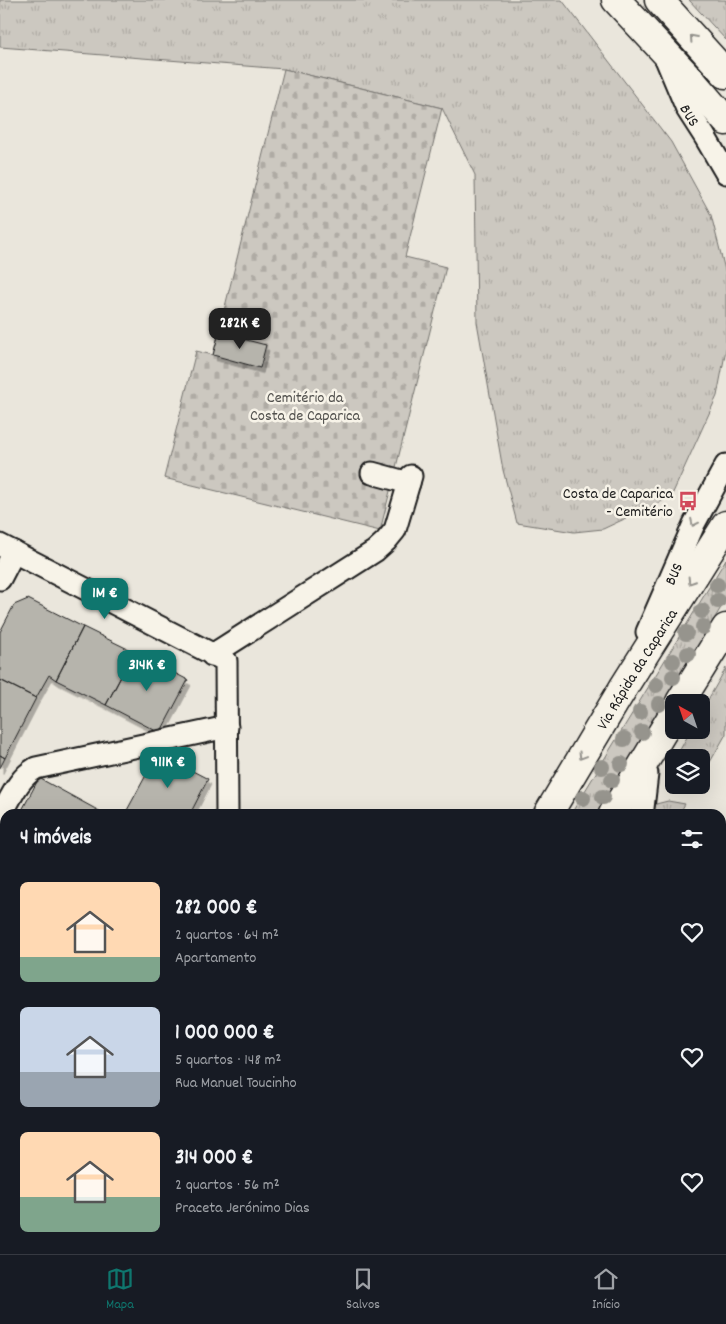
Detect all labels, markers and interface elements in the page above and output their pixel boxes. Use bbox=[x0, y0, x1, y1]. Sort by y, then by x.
one-way arrow bbox=[690, 34, 699, 43]
street label: BUS bbox=[672, 101, 704, 132]
pin: 282K € bbox=[199, 308, 281, 350]
text: 282K € bbox=[220, 312, 260, 335]
park label: Cemitério da Costa de Caparica bbox=[250, 387, 361, 428]
place label: Costa de Caparica - Cemitério bbox=[563, 483, 673, 524]
bus stop icon: Costa de Caparica - Cemitério bbox=[677, 490, 699, 512]
one-way arrow bbox=[690, 518, 700, 527]
street label: BUS bbox=[660, 559, 690, 589]
one-way arrow bbox=[688, 576, 697, 585]
pin: 1M € bbox=[75, 578, 135, 620]
text: 1M € bbox=[92, 582, 118, 605]
street label: Via Rápida da Caparica bbox=[592, 605, 685, 735]
pin: 314K € bbox=[106, 650, 188, 692]
text: 314K € bbox=[128, 654, 166, 677]
north arrow bbox=[665, 694, 710, 739]
map controls bbox=[665, 694, 710, 794]
pin: 911K € bbox=[127, 746, 209, 789]
button: layers bbox=[665, 749, 710, 794]
text: 911K € bbox=[151, 751, 185, 774]
one-way arrow bbox=[579, 751, 589, 760]
text: 4 imóveis bbox=[20, 824, 92, 854]
icon: filters bbox=[678, 825, 706, 853]
text: 282 000 € bbox=[175, 894, 257, 924]
icon: home bbox=[60, 902, 120, 962]
icon: heart bbox=[678, 918, 706, 946]
text: 2 quartos · 64 m² bbox=[175, 924, 279, 947]
text: Apartamento bbox=[175, 947, 256, 970]
text: 1 000 000 € bbox=[175, 1019, 274, 1049]
icon: home bbox=[60, 1027, 120, 1087]
icon: heart bbox=[678, 1043, 706, 1071]
text: 5 quartos · 148 m² bbox=[175, 1049, 281, 1072]
text: Rua Manuel Toucinho bbox=[175, 1072, 297, 1095]
text: 314 000 € bbox=[175, 1144, 253, 1174]
icon: home bbox=[60, 1152, 120, 1212]
icon: heart bbox=[678, 1168, 706, 1196]
text: 2 quartos · 56 m² bbox=[175, 1174, 280, 1197]
text: Praceta Jerónimo Dias bbox=[175, 1197, 310, 1220]
tab: Mapa bbox=[106, 1265, 134, 1315]
tab: Salvos bbox=[346, 1265, 380, 1315]
tab: Início bbox=[592, 1265, 620, 1315]

